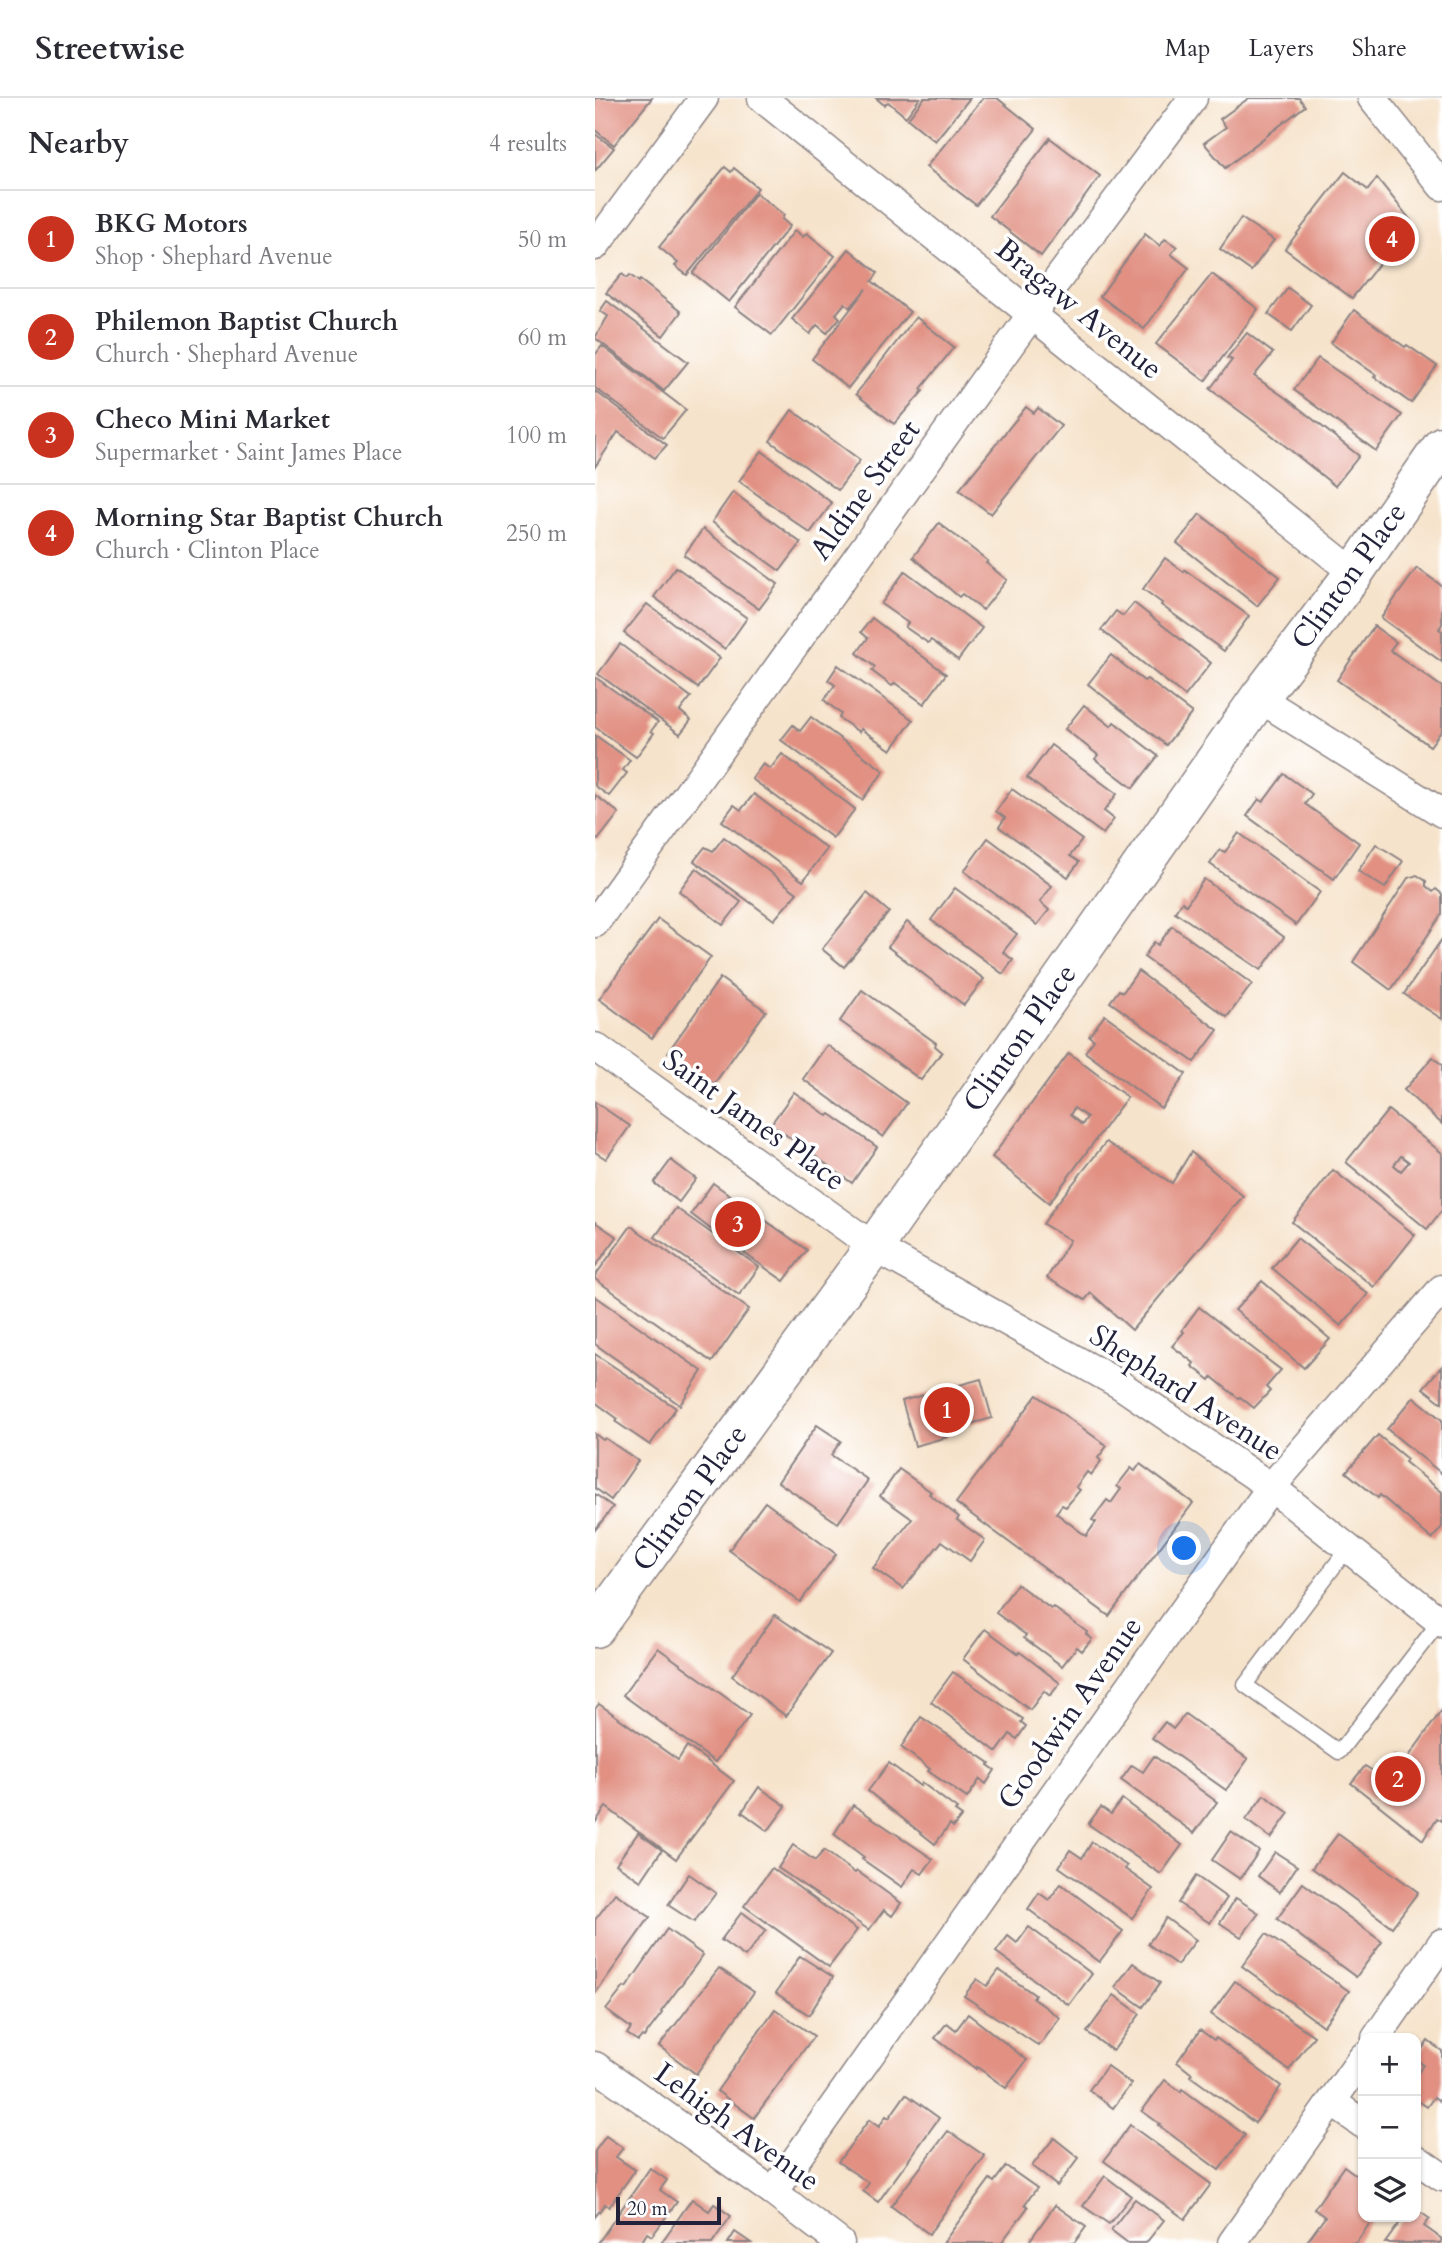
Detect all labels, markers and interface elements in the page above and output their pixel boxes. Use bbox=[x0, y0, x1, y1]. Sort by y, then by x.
text: Streetwise bbox=[35, 26, 185, 71]
text: Map bbox=[1165, 32, 1211, 65]
text: Layers bbox=[1249, 32, 1314, 65]
text: Share bbox=[1352, 32, 1407, 65]
text: Nearby bbox=[28, 123, 129, 164]
text: 4 results bbox=[489, 128, 567, 159]
text: BKG Motors bbox=[95, 206, 248, 241]
pin: 4 bbox=[1369, 213, 1415, 265]
text: 1 bbox=[45, 224, 57, 255]
text: 50 m bbox=[518, 224, 567, 255]
street label: Bragaw Avenue bbox=[987, 229, 1171, 389]
text: Shop · Shephard Avenue bbox=[95, 241, 333, 272]
text: Philemon Baptist Church bbox=[95, 304, 398, 339]
text: 2 bbox=[45, 322, 57, 353]
text: 60 m bbox=[518, 322, 567, 353]
text: Church · Shephard Avenue bbox=[95, 339, 358, 370]
text: Checo Mini Market bbox=[95, 402, 330, 437]
street label: Aldine Street bbox=[800, 411, 930, 569]
text: 3 bbox=[45, 420, 57, 451]
text: 100 m bbox=[506, 420, 567, 451]
text: Supermarket · Saint James Place bbox=[95, 437, 402, 468]
street label: Clinton Place bbox=[1282, 494, 1416, 658]
text: Morning Star Baptist Church bbox=[95, 500, 443, 535]
text: 4 bbox=[45, 518, 57, 549]
text: 250 m bbox=[506, 518, 567, 549]
text: Church · Clinton Place bbox=[95, 535, 320, 566]
street label: Clinton Place bbox=[954, 956, 1086, 1120]
street label: Saint James Place bbox=[654, 1040, 854, 1200]
pin: 3 bbox=[715, 1198, 761, 1250]
street label: Shephard Avenue bbox=[1081, 1315, 1291, 1471]
pin: 1 bbox=[924, 1384, 970, 1436]
street label: Clinton Place bbox=[623, 1416, 757, 1580]
your location bbox=[1167, 1531, 1201, 1565]
street label: Goodwin Avenue bbox=[988, 1608, 1152, 1818]
pin: 2 bbox=[1375, 1753, 1421, 1805]
map controls bbox=[1358, 2033, 1421, 2222]
button: + bbox=[1358, 2033, 1421, 2096]
street label: Lehigh Avenue bbox=[646, 2053, 828, 2201]
button: − bbox=[1358, 2096, 1421, 2159]
button: layers bbox=[1358, 2159, 1421, 2222]
scale bar bbox=[616, 2194, 721, 2226]
text: 20 m bbox=[627, 2196, 668, 2222]

